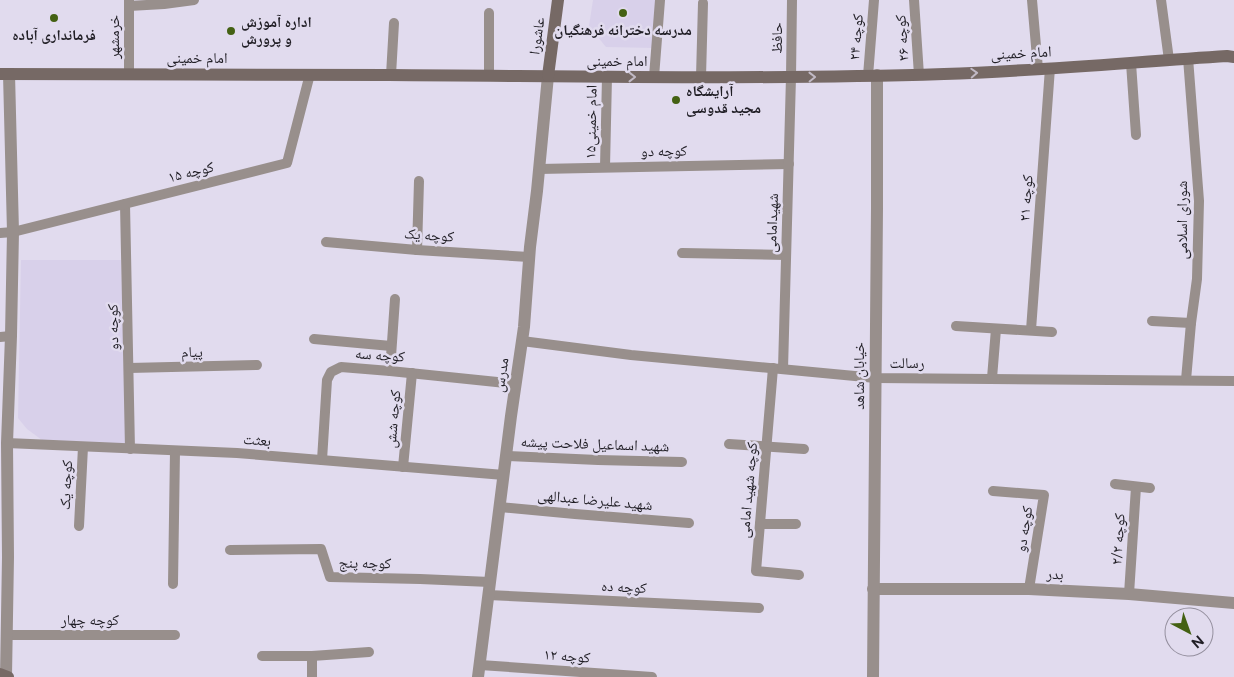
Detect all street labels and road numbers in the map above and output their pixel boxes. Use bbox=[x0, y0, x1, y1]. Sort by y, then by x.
street label: کوچه ۲۴ bbox=[845, 13, 867, 61]
street label: خرمشهر bbox=[105, 14, 123, 60]
street label: کوچه ۲۶ bbox=[891, 14, 913, 62]
street label: عاشورا bbox=[525, 16, 549, 56]
street label: حافظ bbox=[768, 22, 785, 54]
street label: امام خمینی bbox=[990, 42, 1052, 65]
street label: امام خمینی bbox=[166, 49, 228, 68]
street label: امام خمینی bbox=[586, 52, 648, 71]
street label: امام خمینی۱۵ bbox=[581, 85, 602, 159]
street label: کوچه دو bbox=[641, 142, 687, 160]
street label: کوچه ۱۵ bbox=[166, 158, 216, 186]
street label: کوچه ۲۱ bbox=[1015, 174, 1037, 222]
street label: شورای اسلامی bbox=[1173, 180, 1192, 259]
street label: شهیدامامی bbox=[762, 193, 783, 253]
street label: کوچه یک bbox=[403, 224, 455, 246]
street label: کوچه دو bbox=[104, 304, 122, 350]
street label: خیابان شاهد bbox=[850, 342, 869, 410]
street label: پیام bbox=[181, 343, 203, 362]
street label: کوچه سه bbox=[354, 344, 406, 366]
street label: رسالت bbox=[890, 354, 925, 372]
street label: مدرس bbox=[489, 356, 514, 394]
street label: کوچه شش bbox=[381, 389, 406, 449]
street label: بعثت bbox=[242, 430, 272, 449]
street label: شهید اسماعیل فلاحت پیشه bbox=[520, 432, 670, 457]
street label: کوچه شهید امامی bbox=[735, 441, 762, 539]
street label: کوچه یک bbox=[56, 460, 76, 510]
street label: شهید علیرضا عبدالهی bbox=[537, 486, 653, 515]
street label: کوچه دو bbox=[1011, 505, 1037, 553]
street label: کوچه ۲/۲ bbox=[1107, 512, 1129, 566]
street label: کوچه پنج bbox=[338, 554, 392, 573]
street label: بدر bbox=[1045, 565, 1064, 583]
street label: کوچه ده bbox=[601, 577, 647, 597]
street label: کوچه چهار bbox=[60, 611, 119, 629]
street label: کوچه ۱۲ bbox=[543, 645, 591, 667]

